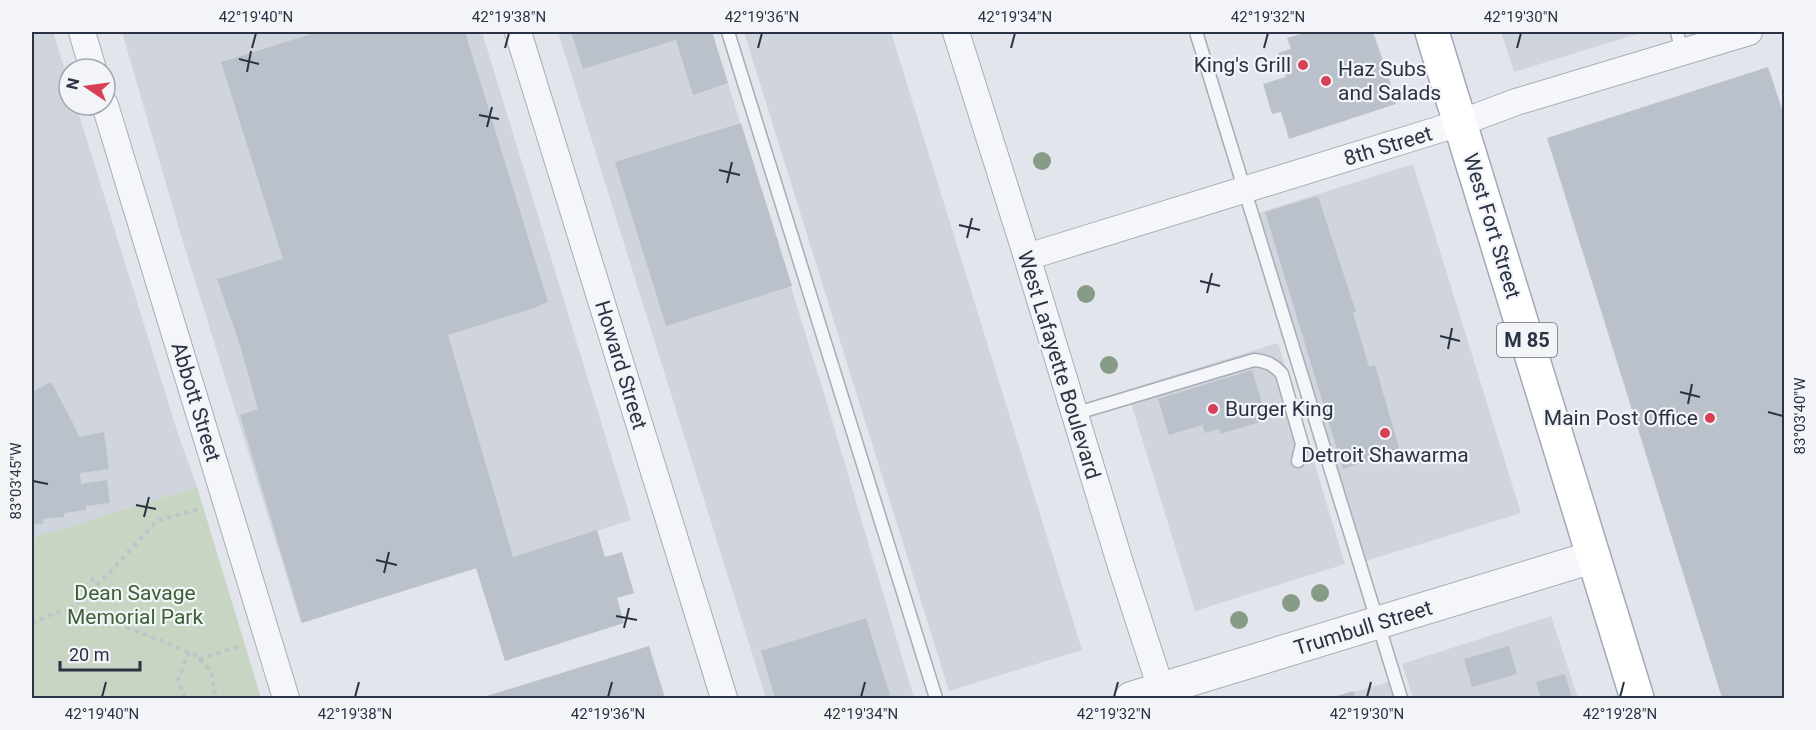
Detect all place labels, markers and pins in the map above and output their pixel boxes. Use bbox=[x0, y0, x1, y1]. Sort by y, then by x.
place label: King's Grill bbox=[1194, 53, 1291, 77]
place label: Haz Subs and Salads bbox=[1338, 57, 1441, 105]
marker: King's Grill bbox=[1296, 58, 1310, 72]
marker: Haz Subs and Salads bbox=[1319, 74, 1333, 88]
place label: Burger King bbox=[1225, 397, 1334, 421]
marker: Burger King bbox=[1206, 402, 1220, 416]
place label: Main Post Office bbox=[1544, 406, 1698, 430]
marker: Main Post Office bbox=[1703, 411, 1717, 425]
marker: Detroit Shawarma bbox=[1378, 426, 1392, 440]
place label: Detroit Shawarma bbox=[1301, 443, 1469, 467]

